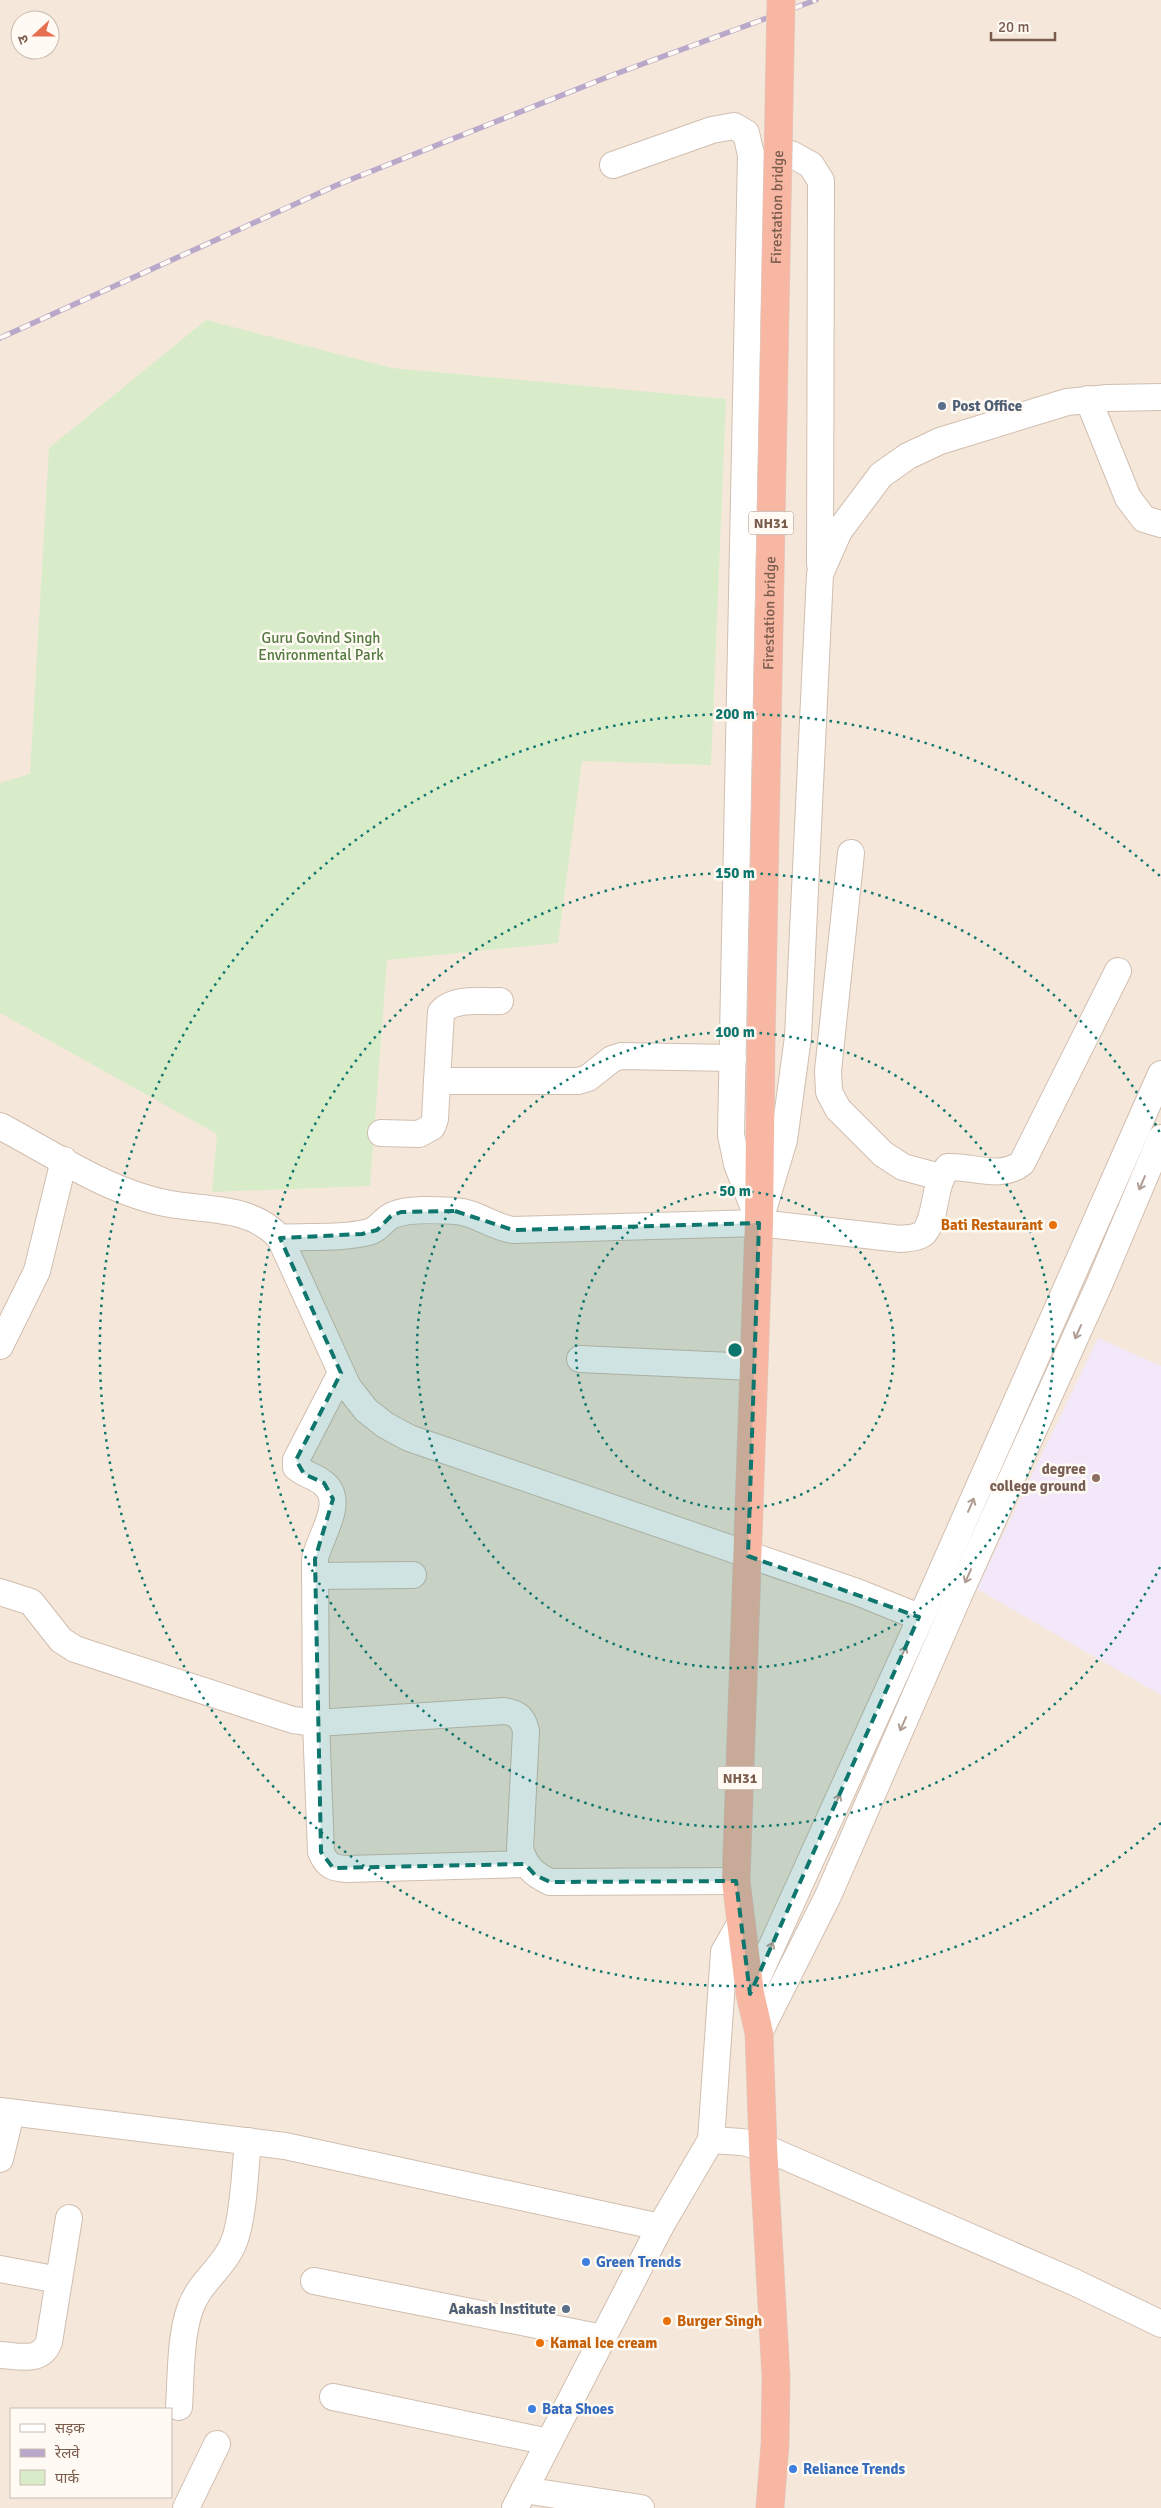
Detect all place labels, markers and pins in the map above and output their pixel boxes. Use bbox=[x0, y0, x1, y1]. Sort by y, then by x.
place label: Post Office bbox=[952, 397, 1022, 415]
marker: Post Office bbox=[936, 400, 948, 412]
place label: Bati Restaurant bbox=[941, 1216, 1043, 1234]
marker: Bati Restaurant bbox=[1047, 1219, 1059, 1231]
centre of rings bbox=[726, 1341, 744, 1359]
place label: degree college ground bbox=[990, 1460, 1086, 1495]
marker: degree college ground bbox=[1090, 1472, 1102, 1484]
place label: Green Trends bbox=[596, 2253, 681, 2271]
marker: Green Trends bbox=[580, 2256, 592, 2268]
place label: Aakash Institute bbox=[449, 2300, 556, 2318]
marker: Aakash Institute bbox=[560, 2303, 572, 2315]
place label: Burger Singh bbox=[677, 2312, 762, 2330]
marker: Burger Singh bbox=[661, 2315, 673, 2327]
place label: Kamal Ice cream bbox=[550, 2334, 657, 2352]
marker: Kamal Ice cream bbox=[534, 2337, 546, 2349]
place label: Bata Shoes bbox=[542, 2400, 614, 2418]
marker: Bata Shoes bbox=[526, 2403, 538, 2415]
place label: Reliance Trends bbox=[803, 2460, 905, 2478]
marker: Reliance Trends bbox=[787, 2463, 799, 2475]

